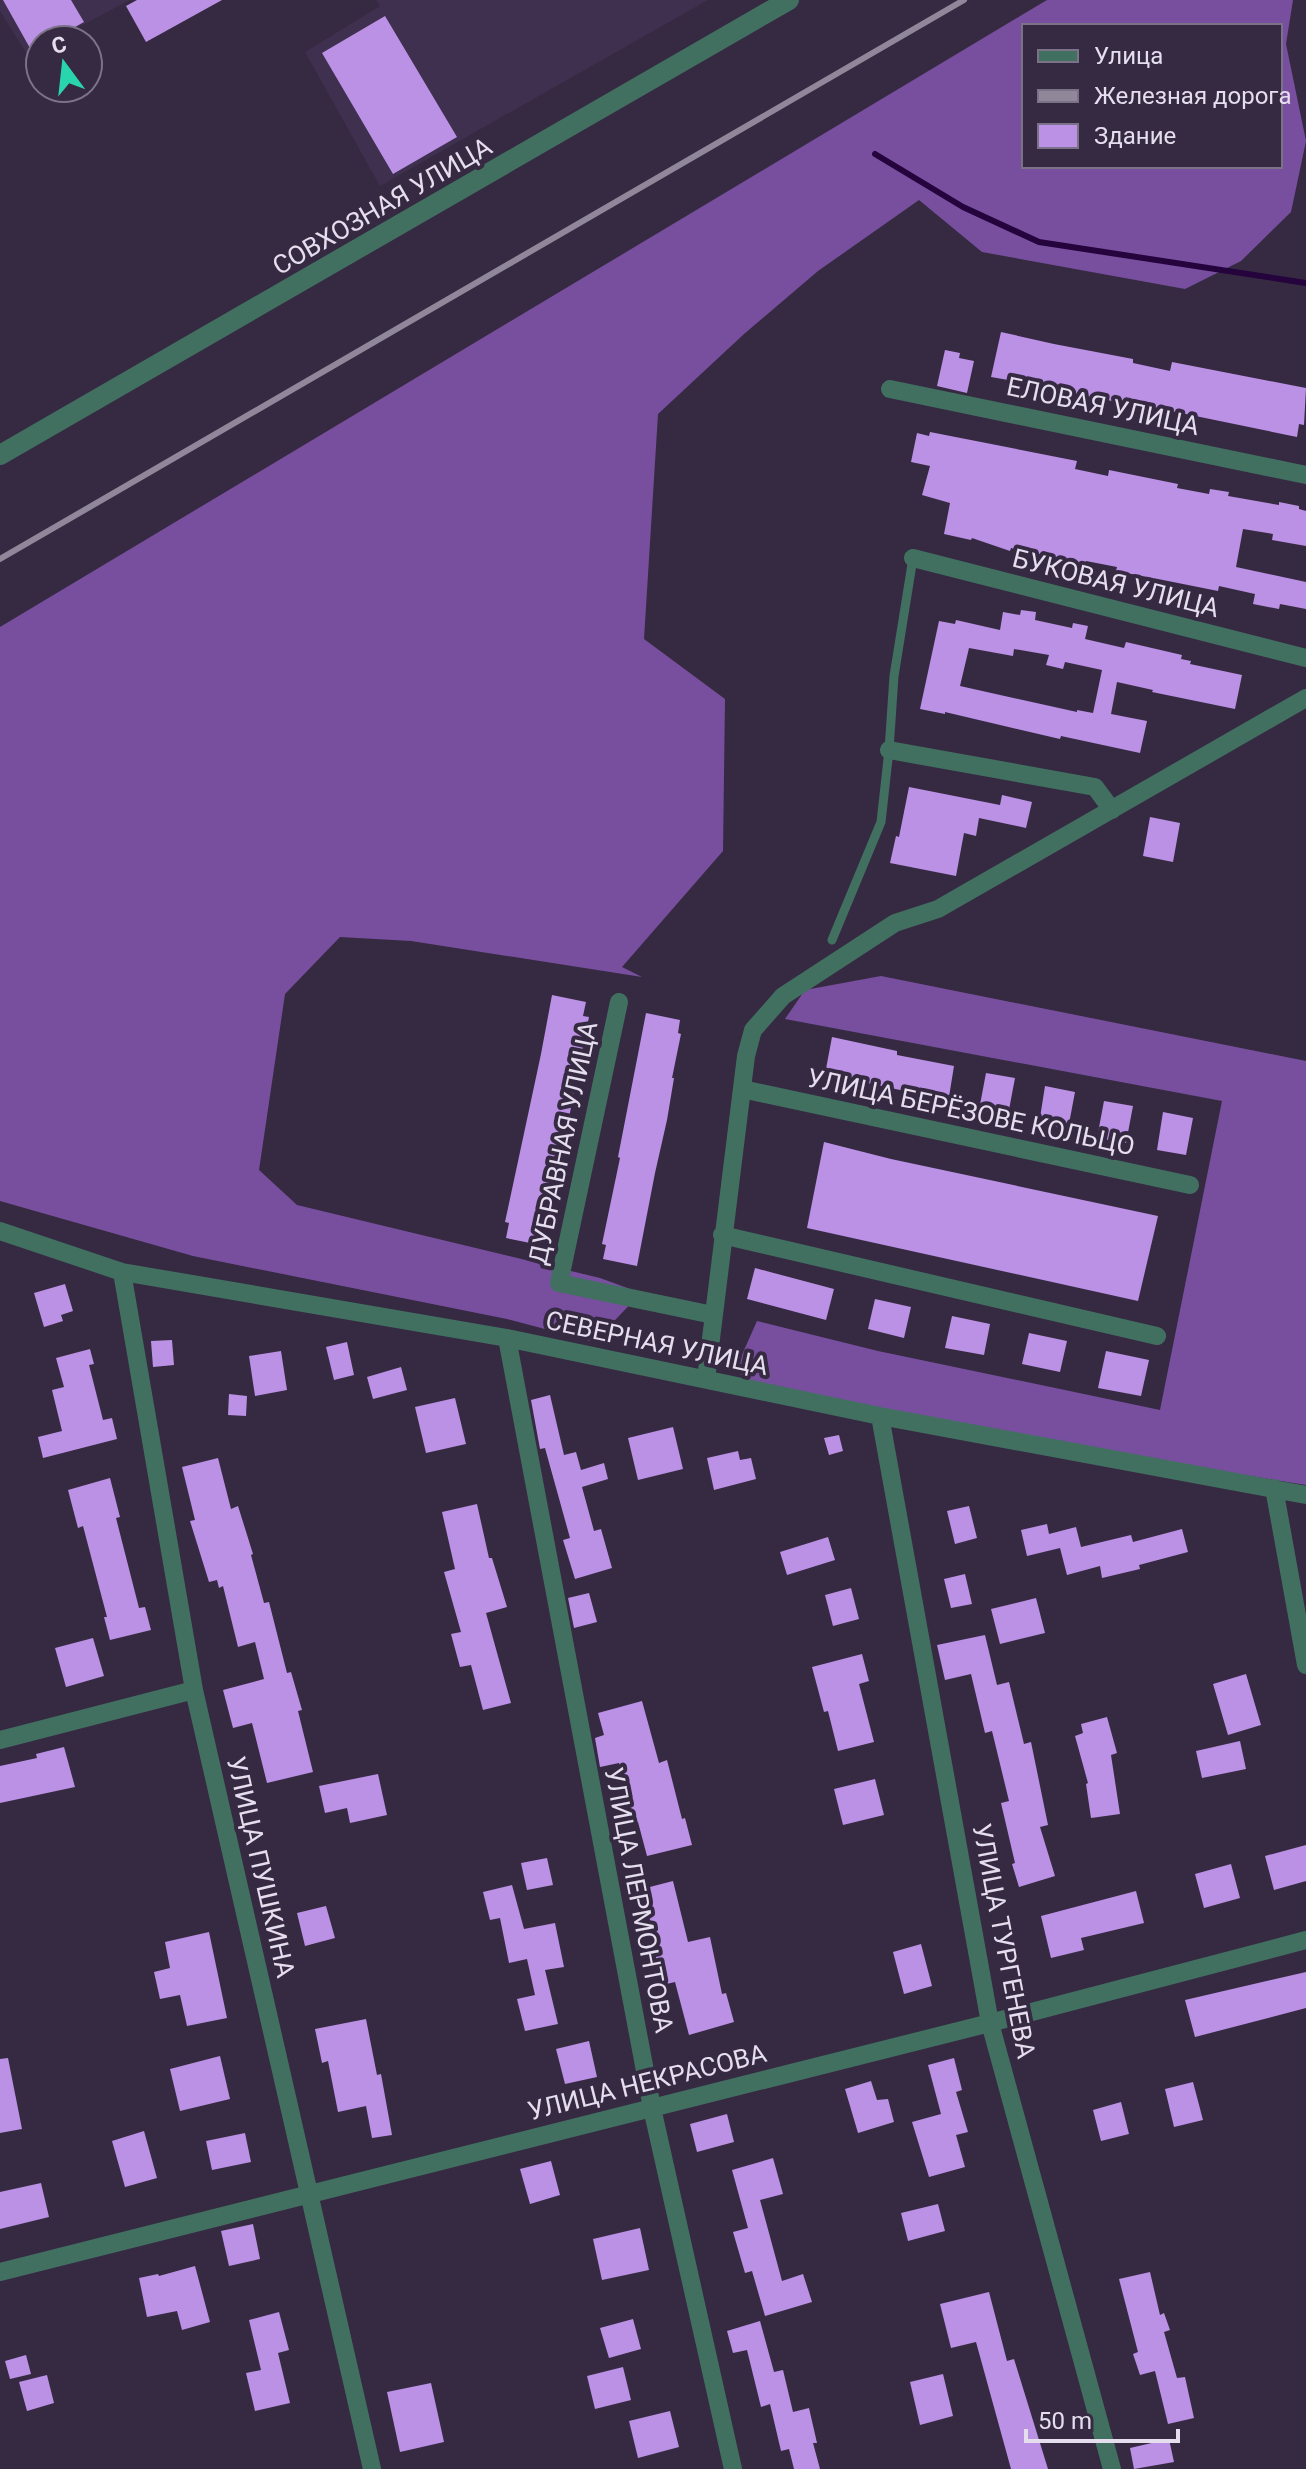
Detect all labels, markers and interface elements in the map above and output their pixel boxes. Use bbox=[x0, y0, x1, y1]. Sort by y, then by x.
north arrow bbox=[24, 24, 104, 104]
legend bbox=[1022, 24, 1282, 168]
text: С bbox=[49, 31, 69, 59]
text: Улица bbox=[1094, 42, 1163, 70]
text: Железная дорога bbox=[1094, 82, 1291, 110]
text: Здание bbox=[1094, 122, 1176, 150]
street label: СОВХОЗНАЯ УЛИЦА bbox=[267, 131, 497, 281]
street label: ЕЛОВАЯ УЛИЦА bbox=[1004, 371, 1202, 441]
street label: БУКОВАЯ УЛИЦА bbox=[1010, 543, 1222, 623]
street label: ДУБРАВНАЯ УЛИЦА bbox=[523, 1019, 603, 1267]
street label: УЛИЦА БЕРЁЗОВЕ КОЛЬЦО bbox=[805, 1063, 1137, 1161]
street label: СЕВЕРНАЯ УЛИЦА bbox=[543, 1305, 771, 1381]
street label: УЛИЦА ПУШКИНА bbox=[221, 1754, 301, 1980]
street label: УЛИЦА ЛЕРМОНТОВА bbox=[599, 1765, 679, 2035]
street label: УЛИЦА ТУРГЕНЕВА bbox=[966, 1821, 1042, 2061]
street label: УЛИЦА НЕКРАСОВА bbox=[525, 2038, 769, 2126]
scale bar bbox=[1026, 2393, 1178, 2443]
text: 50 m bbox=[1038, 2407, 1092, 2435]

